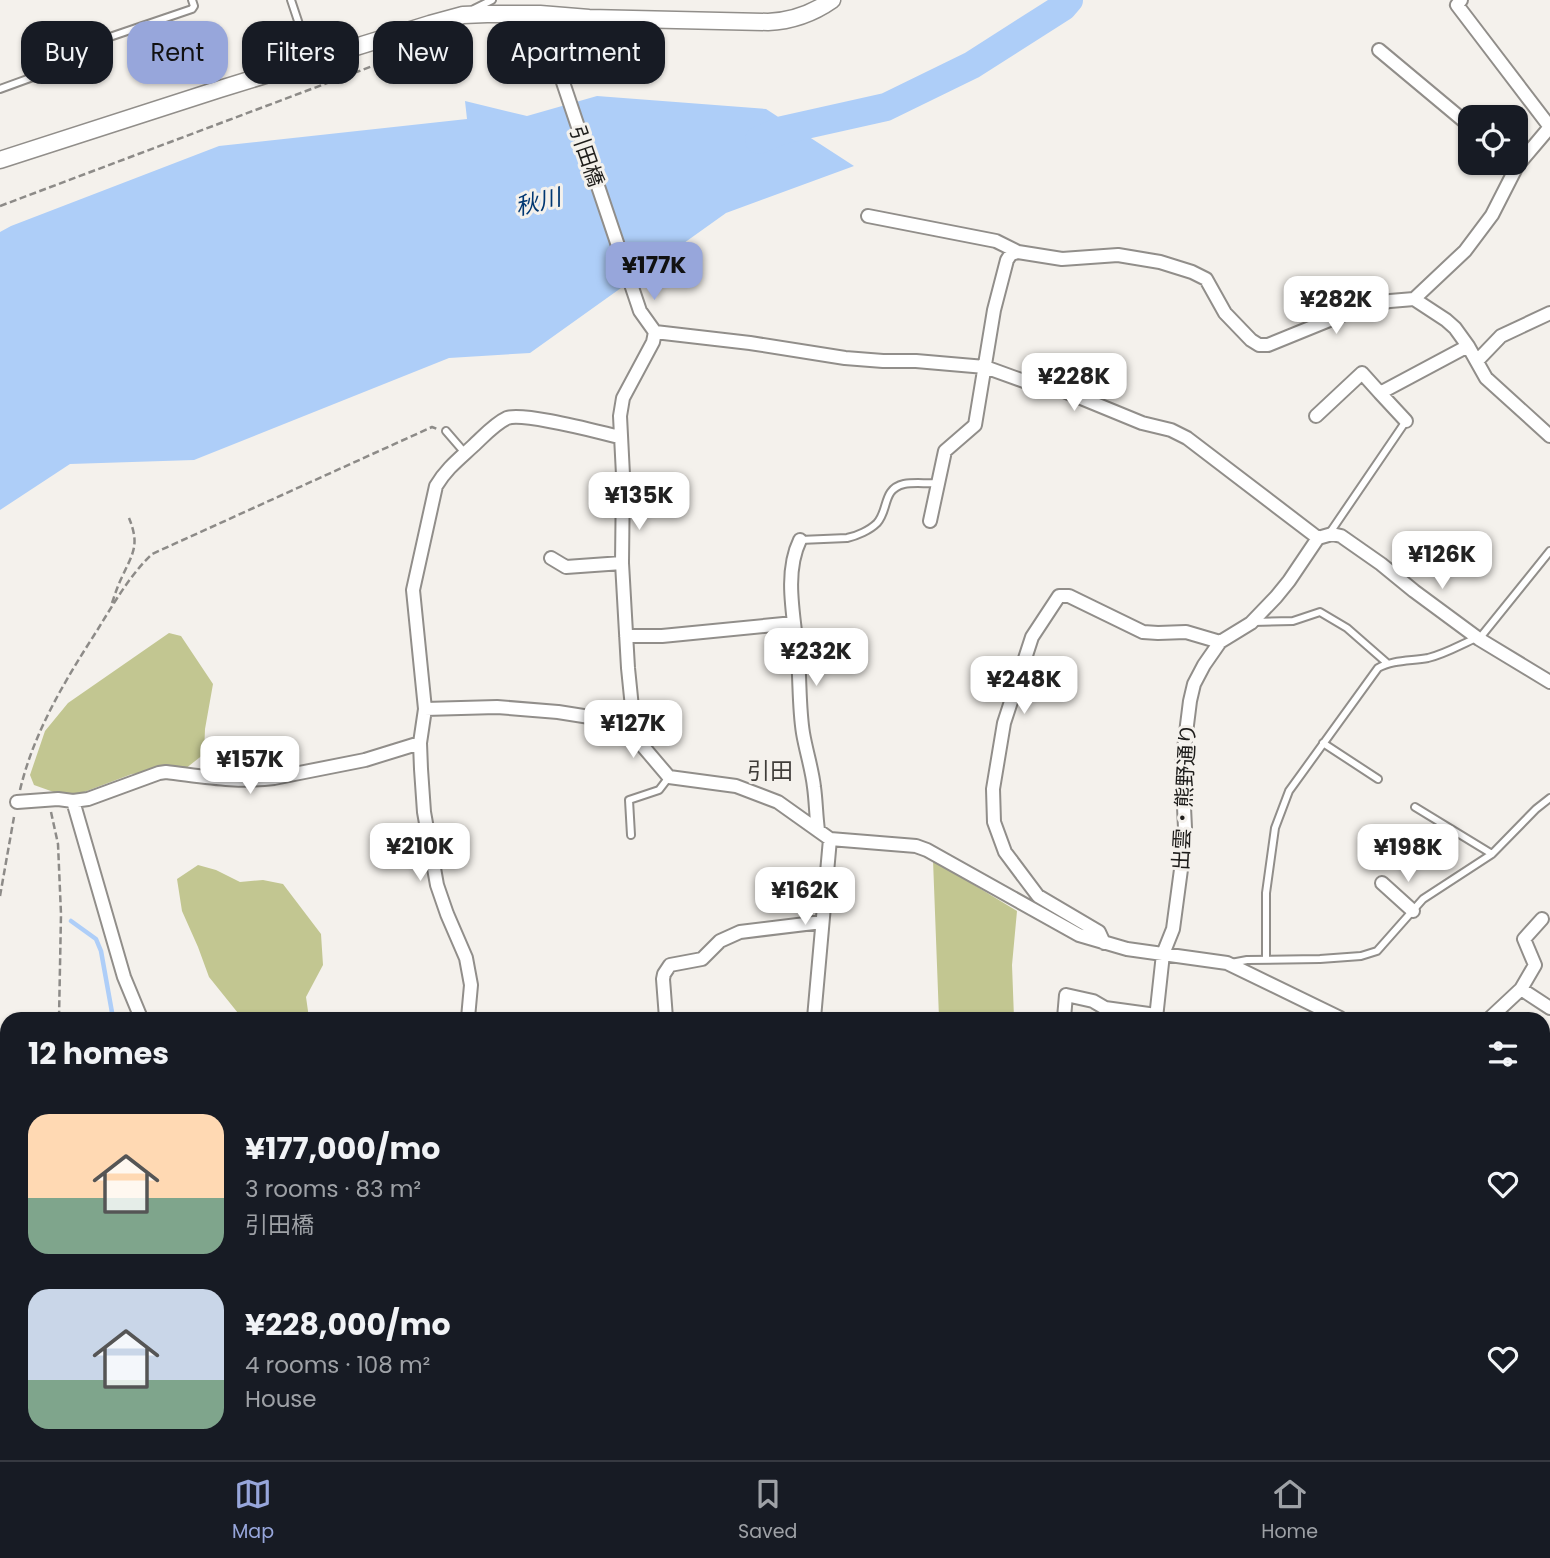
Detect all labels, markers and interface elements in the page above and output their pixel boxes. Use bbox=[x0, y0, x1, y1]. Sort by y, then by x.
chip: Buy bbox=[21, 21, 113, 84]
chip: Rent bbox=[127, 21, 228, 84]
chip: Filters bbox=[242, 21, 359, 84]
chip: New bbox=[373, 21, 473, 84]
chip: Apartment bbox=[487, 21, 665, 84]
map controls bbox=[1458, 105, 1528, 175]
button: locate bbox=[1458, 105, 1528, 175]
street label: 引田橋 bbox=[563, 121, 611, 191]
water label: 秋川 bbox=[512, 180, 567, 223]
pin: ¥177K bbox=[605, 243, 703, 302]
text: ¥177K bbox=[622, 249, 686, 281]
pin: ¥282K bbox=[1287, 276, 1385, 336]
text: ¥282K bbox=[1300, 283, 1372, 315]
pin: ¥228K bbox=[1025, 354, 1123, 413]
text: ¥228K bbox=[1038, 360, 1110, 392]
pin: ¥135K bbox=[590, 472, 688, 532]
text: ¥135K bbox=[605, 479, 673, 511]
pin: ¥126K bbox=[1393, 532, 1491, 591]
text: ¥126K bbox=[1408, 538, 1476, 570]
pin: ¥232K bbox=[767, 628, 865, 688]
text: ¥232K bbox=[780, 635, 852, 667]
pin: ¥248K bbox=[975, 656, 1073, 716]
text: ¥248K bbox=[986, 663, 1062, 695]
pin: ¥127K bbox=[584, 700, 682, 760]
text: ¥127K bbox=[600, 707, 666, 739]
street label: 出雲・熊野通り bbox=[1166, 723, 1202, 871]
pin: ¥157K bbox=[201, 736, 299, 796]
text: ¥157K bbox=[216, 743, 284, 775]
district label: 引田 bbox=[747, 755, 793, 787]
pin: ¥210K bbox=[371, 824, 469, 883]
pin: ¥198K bbox=[1359, 824, 1457, 884]
text: ¥210K bbox=[386, 830, 454, 862]
text: ¥198K bbox=[1373, 831, 1443, 863]
pin: ¥162K bbox=[756, 867, 854, 927]
text: ¥162K bbox=[771, 874, 839, 906]
text: 12 homes bbox=[28, 1032, 169, 1075]
icon: filters bbox=[1484, 1035, 1522, 1073]
text: ¥177,000/mo bbox=[245, 1127, 440, 1170]
icon: home bbox=[84, 1142, 168, 1226]
icon: heart bbox=[1484, 1165, 1522, 1203]
text: 3 rooms · 83 m² bbox=[245, 1173, 421, 1205]
text: 引田橋 bbox=[245, 1209, 314, 1241]
text: ¥228,000/mo bbox=[245, 1303, 451, 1346]
icon: home bbox=[84, 1317, 168, 1401]
icon: heart bbox=[1484, 1340, 1522, 1378]
text: 4 rooms · 108 m² bbox=[245, 1349, 430, 1381]
text: House bbox=[245, 1383, 317, 1415]
tab: Map bbox=[232, 1475, 274, 1546]
tab: Saved bbox=[738, 1475, 797, 1546]
tab: Home bbox=[1261, 1475, 1318, 1546]

